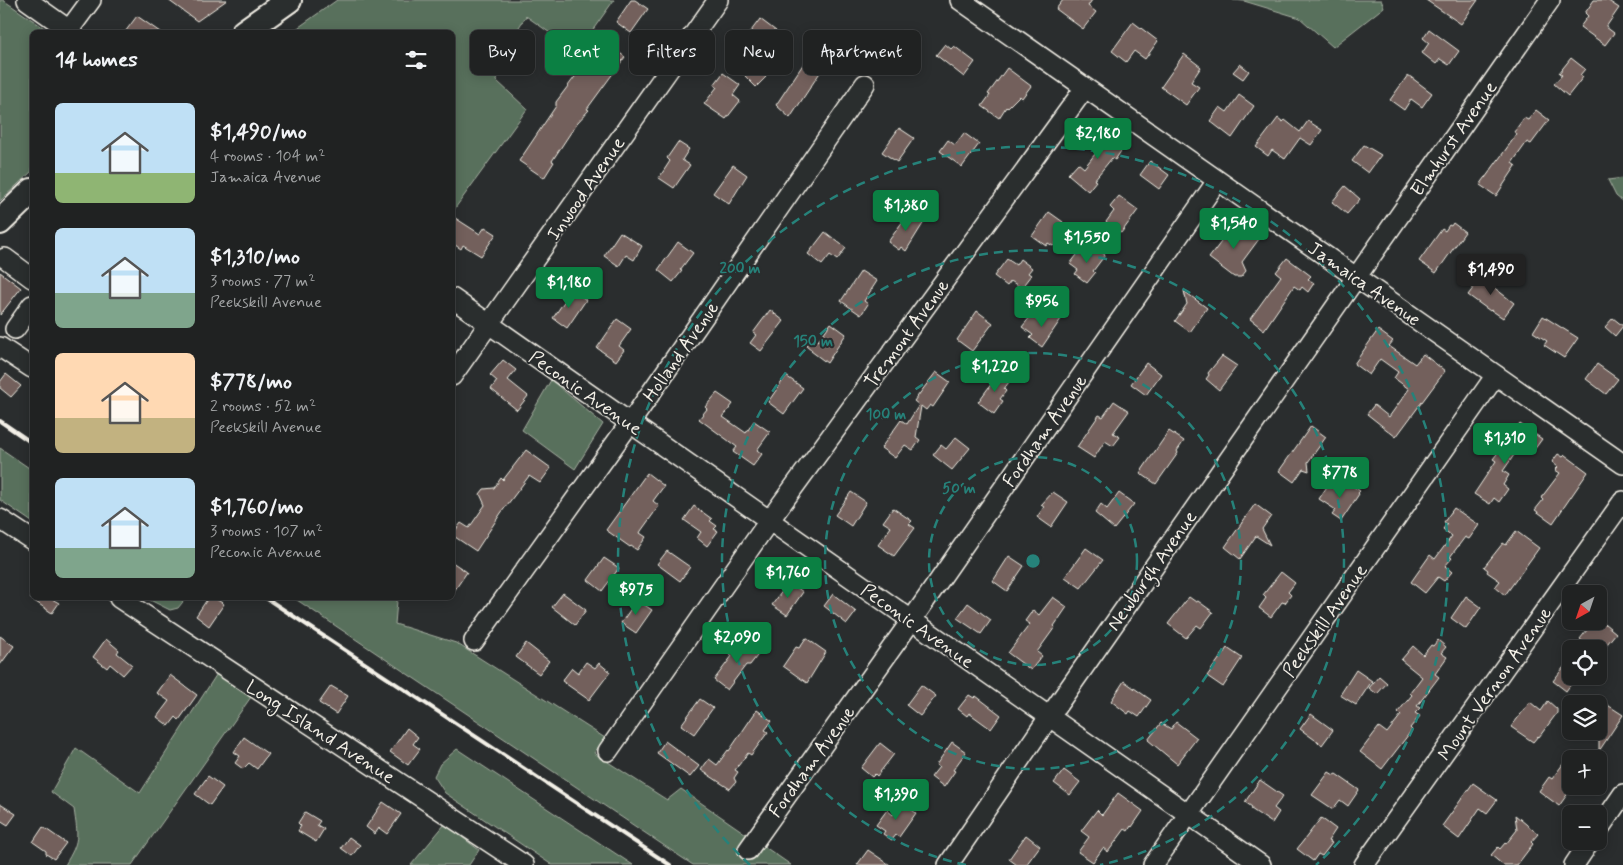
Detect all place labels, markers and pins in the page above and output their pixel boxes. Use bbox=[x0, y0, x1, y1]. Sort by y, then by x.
pin: $2,180 bbox=[1057, 118, 1139, 160]
pin: $1,380 bbox=[865, 190, 947, 232]
pin: $1,540 bbox=[1193, 208, 1275, 250]
pin: $1,550 bbox=[1046, 222, 1128, 264]
pin: $1,490 bbox=[1450, 254, 1532, 296]
pin: $1,180 bbox=[528, 266, 610, 309]
pin: $956 bbox=[1012, 286, 1072, 328]
pin: $1,220 bbox=[954, 350, 1036, 393]
pin: $1,310 bbox=[1464, 422, 1546, 465]
pin: $778 bbox=[1310, 456, 1370, 499]
centre of rings bbox=[1024, 552, 1042, 570]
pin: $1,760 bbox=[747, 556, 829, 599]
pin: $975 bbox=[606, 574, 666, 616]
pin: $2,090 bbox=[696, 622, 778, 664]
pin: $1,390 bbox=[855, 778, 937, 821]

